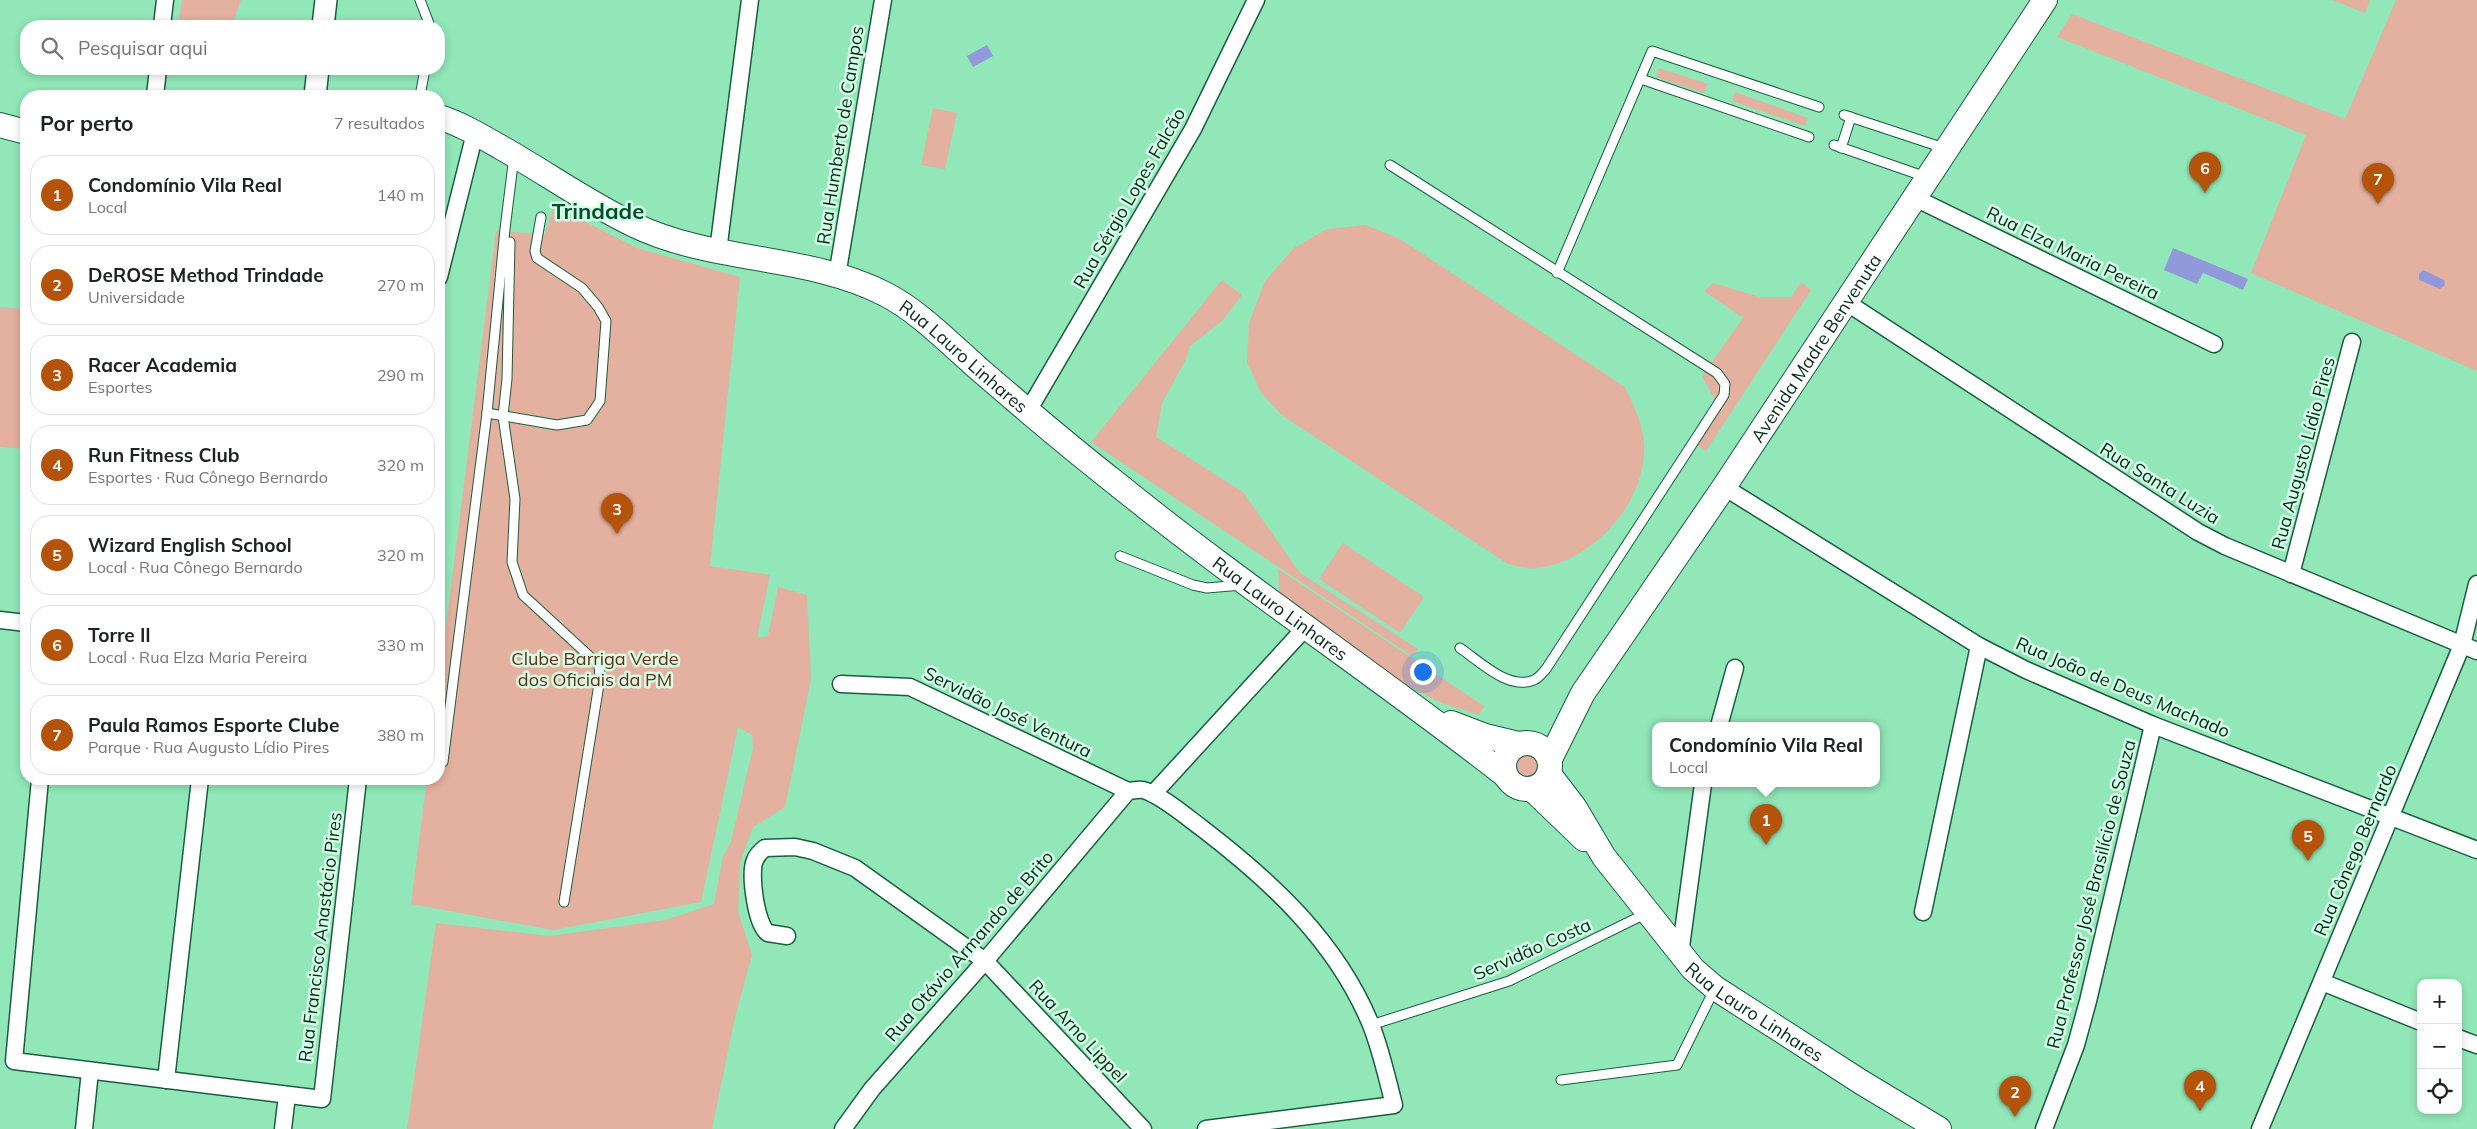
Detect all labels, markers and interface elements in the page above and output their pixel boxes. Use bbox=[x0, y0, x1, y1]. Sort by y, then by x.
search box bbox=[20, 20, 445, 75]
street label: Rua Humberto de Campos bbox=[811, 24, 869, 246]
icon: search bbox=[38, 34, 66, 62]
text: Pesquisar aqui bbox=[78, 36, 208, 60]
street label: Rua Sérgio Lopes Falcão bbox=[1068, 104, 1190, 292]
text: Por perto bbox=[40, 110, 134, 136]
text: 7 resultados bbox=[334, 113, 425, 133]
pin: 6 bbox=[2189, 152, 2221, 193]
pin: 7 bbox=[2362, 163, 2394, 204]
text: Condomínio Vila Real bbox=[88, 173, 282, 197]
text: 1 bbox=[52, 185, 62, 205]
text: 140 m bbox=[377, 185, 424, 205]
text: Local bbox=[88, 197, 127, 217]
district label: Trindade bbox=[552, 197, 644, 225]
street label: Rua Elza Maria Pereira bbox=[1983, 201, 2163, 305]
street label: Avenida Madre Benvenuta bbox=[1745, 249, 1886, 447]
text: DeROSE Method Trindade bbox=[88, 263, 324, 287]
text: 2 bbox=[52, 275, 62, 295]
text: 270 m bbox=[377, 275, 424, 295]
text: Universidade bbox=[88, 287, 185, 307]
street label: Rua Lauro Linhares bbox=[895, 294, 1033, 418]
text: Racer Academia bbox=[88, 353, 237, 377]
street label: Rua Augusto Lídio Pires bbox=[2266, 354, 2340, 552]
text: 3 bbox=[52, 365, 62, 385]
text: 290 m bbox=[377, 365, 424, 385]
text: Esportes bbox=[88, 377, 152, 397]
street label: Rua Santa Luzia bbox=[2096, 437, 2224, 529]
text: Run Fitness Club bbox=[88, 443, 240, 467]
text: 4 bbox=[52, 455, 62, 475]
text: 320 m bbox=[377, 455, 424, 475]
text: Esportes · Rua Cônego Bernardo bbox=[88, 467, 328, 487]
pin: 3 bbox=[601, 493, 633, 534]
text: Wizard English School bbox=[88, 533, 292, 557]
text: 5 bbox=[52, 545, 62, 565]
text: 320 m bbox=[377, 545, 424, 565]
street label: Rua Lauro Linhares bbox=[1208, 551, 1353, 665]
text: Local · Rua Cônego Bernardo bbox=[88, 557, 303, 577]
text: Torre II bbox=[88, 623, 151, 647]
street label: Rua João de Deus Machado bbox=[2012, 631, 2234, 743]
text: 6 bbox=[52, 635, 62, 655]
text: 330 m bbox=[377, 635, 424, 655]
text: Local · Rua Elza Maria Pereira bbox=[88, 647, 307, 667]
park label: Clube Barriga Verde dos Oficiais da PM bbox=[511, 647, 679, 691]
your location bbox=[1410, 659, 1436, 685]
street label: Servidão José Ventura bbox=[920, 661, 1096, 763]
text: Paula Ramos Esporte Clube bbox=[88, 713, 339, 737]
popup bbox=[1652, 722, 1880, 787]
text: 7 bbox=[52, 725, 62, 745]
text: 380 m bbox=[377, 725, 424, 745]
text: Condomínio Vila Real bbox=[1669, 733, 1863, 757]
text: Parque · Rua Augusto Lídio Pires bbox=[88, 737, 329, 757]
street label: Rua Professor José Brasilício de Souza bbox=[2041, 737, 2141, 1051]
text: Local bbox=[1669, 757, 1708, 777]
street label: Rua Cônego Bernardo bbox=[2308, 761, 2402, 939]
pin: 1 bbox=[1750, 804, 1782, 845]
street label: Rua Francisco Anastácio Pires bbox=[293, 811, 347, 1063]
pin: 5 bbox=[2292, 820, 2324, 861]
street label: Rua Otávio Armando de Brito bbox=[880, 846, 1058, 1046]
street label: Servidão Costa bbox=[1470, 913, 1594, 985]
street label: Rua Lauro Linhares bbox=[1681, 957, 1828, 1067]
street label: Rua Arno Lippel bbox=[1024, 974, 1132, 1088]
map controls bbox=[2417, 979, 2462, 1114]
button: + bbox=[2417, 979, 2462, 1024]
button: − bbox=[2417, 1024, 2462, 1069]
button: locate bbox=[2417, 1069, 2462, 1114]
pin: 4 bbox=[2184, 1070, 2216, 1111]
pin: 2 bbox=[1999, 1076, 2031, 1117]

